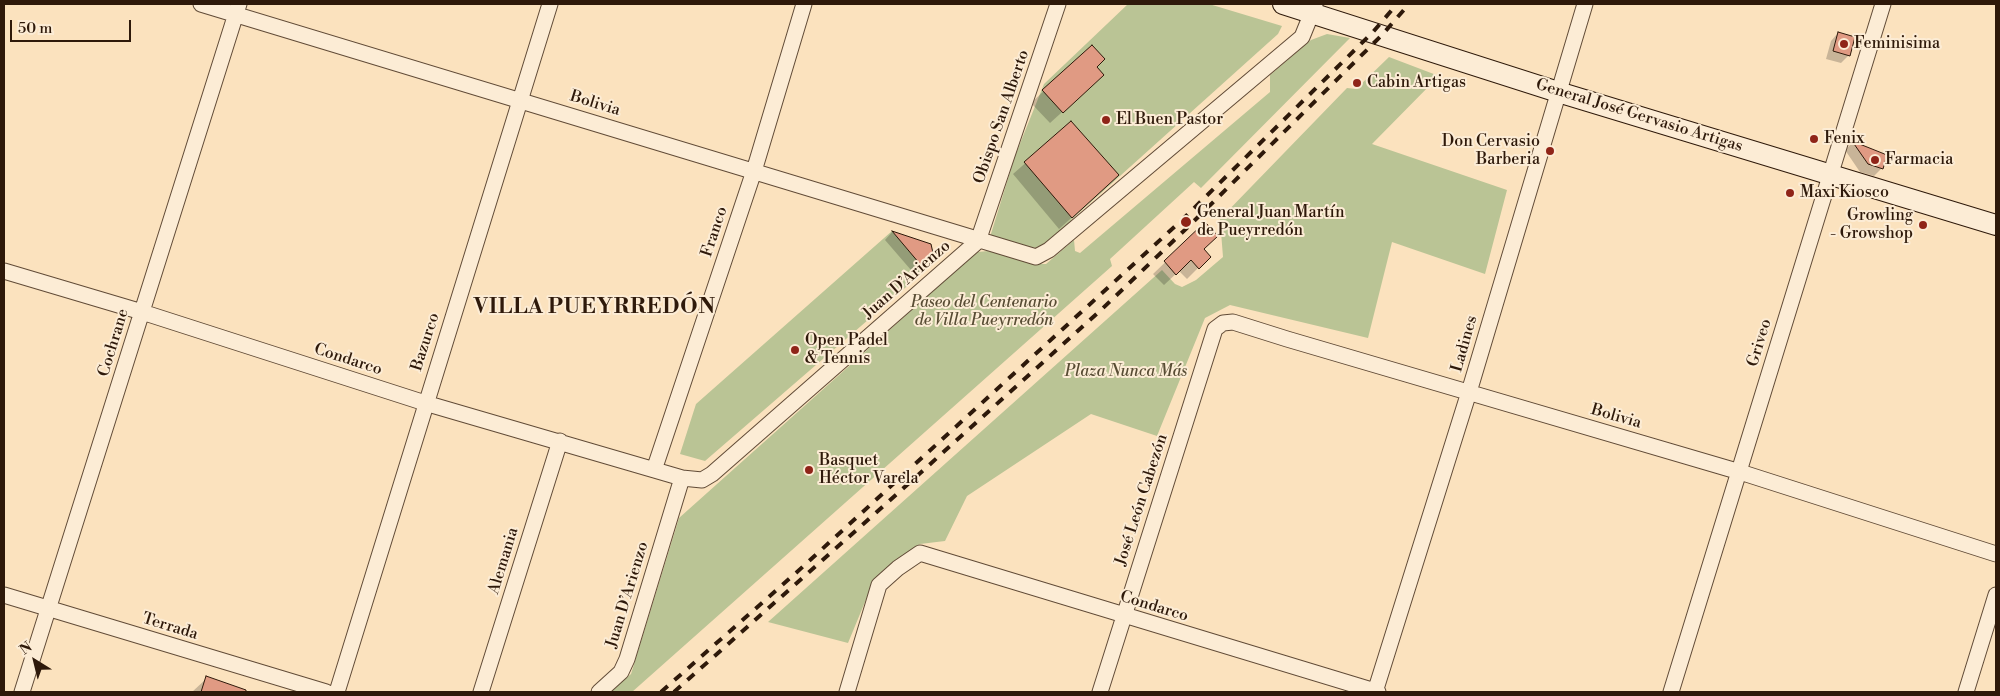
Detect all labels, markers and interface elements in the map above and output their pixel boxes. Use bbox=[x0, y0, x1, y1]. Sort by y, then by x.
scale bar bbox=[12, 10, 134, 42]
text: 50 m bbox=[18, 19, 52, 38]
place label: Feminisima bbox=[1854, 34, 1940, 54]
marker: Feminisima bbox=[1838, 38, 1850, 50]
street label: Obispo San Alberto bbox=[970, 48, 1034, 186]
place label: Cabin Artigas bbox=[1367, 73, 1466, 93]
street label: General José Gervasio Artigas bbox=[1533, 75, 1745, 157]
marker: Cabin Artigas bbox=[1351, 77, 1363, 89]
street label: Bolivia bbox=[568, 87, 622, 121]
place label: El Buen Pastor bbox=[1116, 110, 1223, 130]
marker: El Buen Pastor bbox=[1100, 114, 1112, 126]
place label: Fenix bbox=[1824, 129, 1864, 149]
place label: Don Cervasio Barberia bbox=[1442, 132, 1540, 170]
marker: Fenix bbox=[1808, 133, 1820, 145]
marker: Don Cervasio Barberia bbox=[1544, 145, 1556, 157]
place label: Farmacia bbox=[1885, 150, 1953, 170]
marker: Farmacia bbox=[1869, 154, 1881, 166]
place label: Maxi Kiosco bbox=[1800, 183, 1889, 203]
marker: Maxi Kiosco bbox=[1784, 187, 1796, 199]
place label: General Juan Martín de Pueyrredón bbox=[1197, 203, 1344, 241]
street label: Franco bbox=[698, 204, 732, 260]
place label: Growling - Growshop bbox=[1830, 206, 1913, 244]
marker: General Juan Martín de Pueyrredón bbox=[1179, 215, 1193, 229]
marker: Growling - Growshop bbox=[1917, 219, 1929, 231]
street label: Juan D’Arienzo bbox=[859, 237, 955, 323]
park label: Paseo del Centenario de Villa Pueyrredón bbox=[911, 293, 1057, 331]
district label: VILLA PUEYRREDÓN bbox=[472, 295, 718, 321]
street label: Cochrane bbox=[95, 307, 133, 379]
street label: Bazurco bbox=[408, 311, 444, 373]
street label: Ladines bbox=[1448, 314, 1482, 374]
street label: Griveo bbox=[1744, 317, 1776, 369]
place label: Open Padel & Tennis bbox=[805, 331, 888, 369]
street label: Condarco bbox=[312, 340, 384, 380]
marker: Open Padel & Tennis bbox=[789, 344, 801, 356]
park label: Plaza Nunca Más bbox=[1065, 362, 1187, 382]
street label: Bolivia bbox=[1589, 401, 1643, 433]
street label: José León Cabezón bbox=[1112, 432, 1172, 568]
place label: Basquet Héctor Varela bbox=[819, 451, 919, 489]
marker: Basquet Héctor Varela bbox=[803, 464, 815, 476]
street label: Alemania bbox=[485, 525, 523, 597]
street label: Juan D’Arienzo bbox=[603, 540, 653, 650]
street label: Condarco bbox=[1117, 588, 1191, 626]
street label: Terrada bbox=[140, 609, 200, 645]
north arrow bbox=[10, 636, 60, 686]
text: N bbox=[16, 638, 36, 659]

